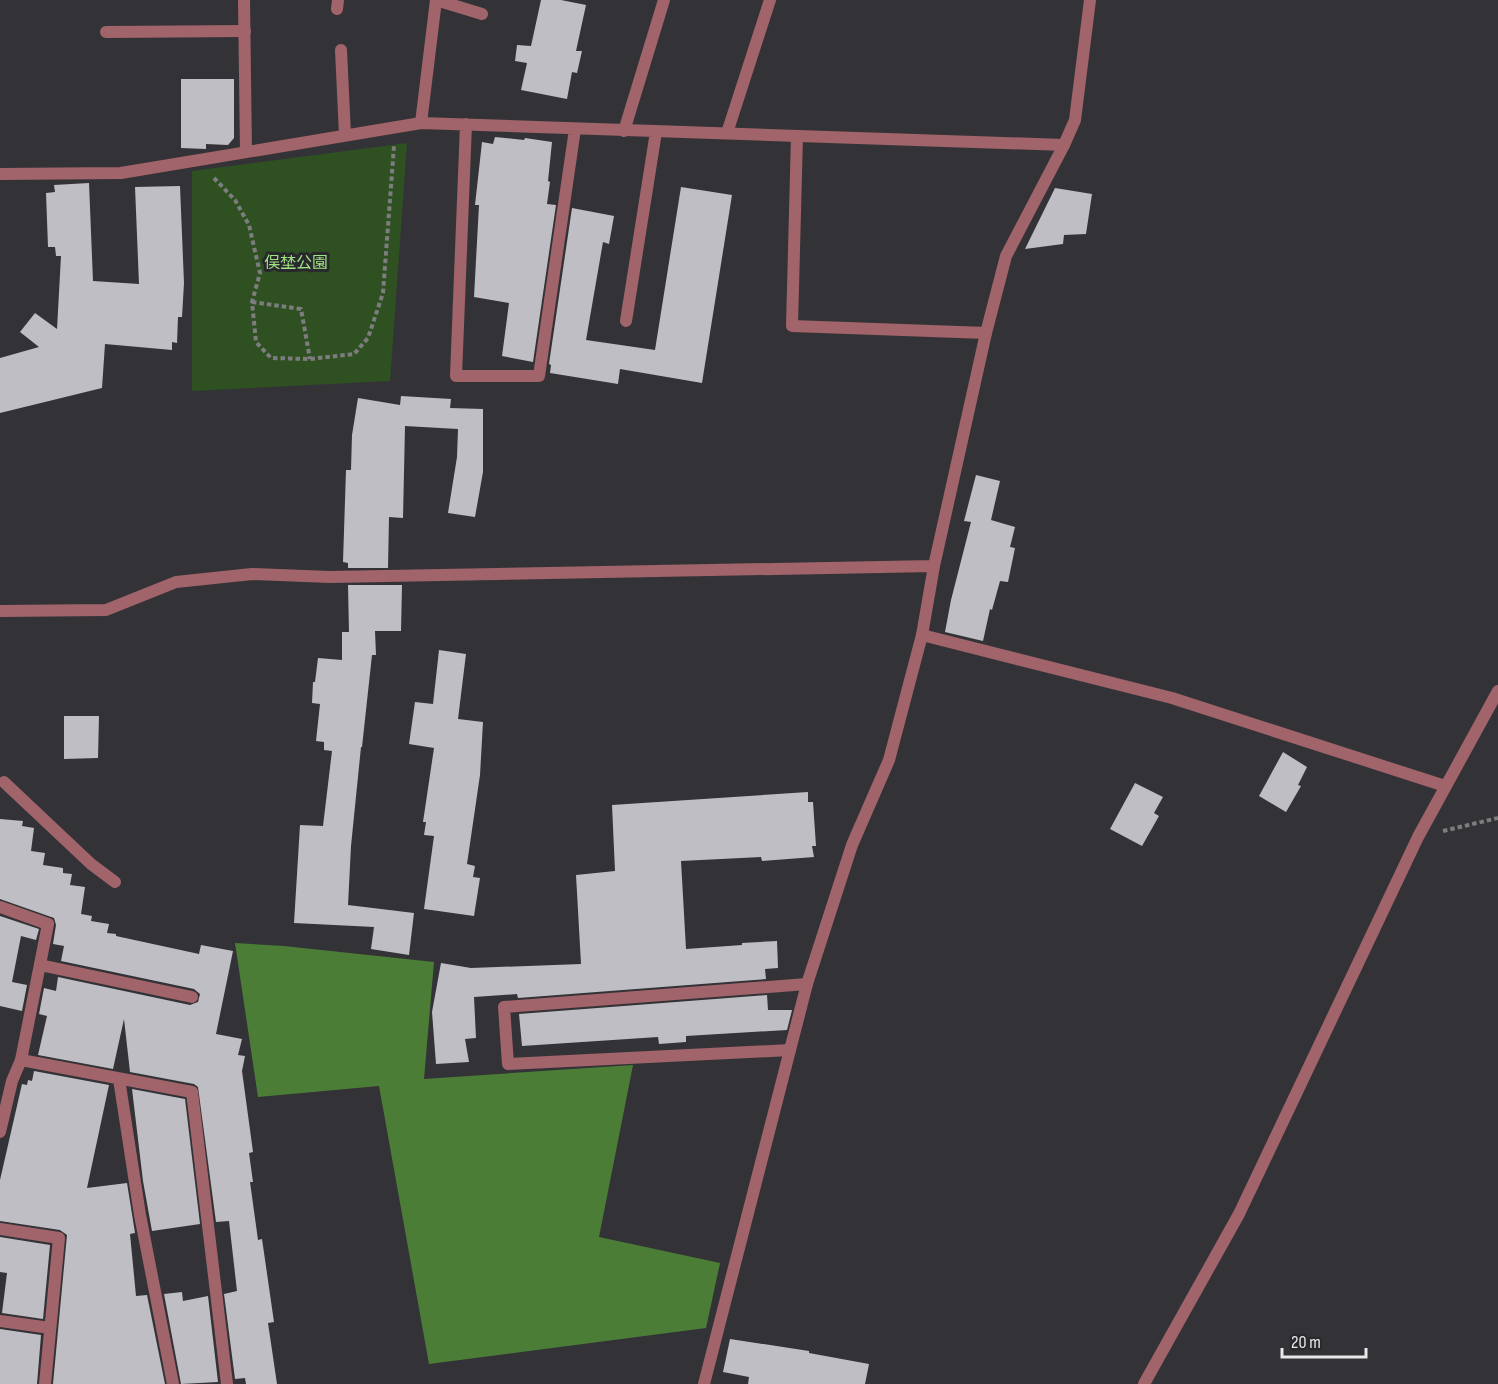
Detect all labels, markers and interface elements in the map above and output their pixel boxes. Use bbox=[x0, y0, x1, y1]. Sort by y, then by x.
park label: 俣埜公園 bbox=[264, 254, 328, 273]
scale bar bbox=[1282, 1321, 1366, 1359]
text: 20 m bbox=[1291, 1332, 1321, 1353]

